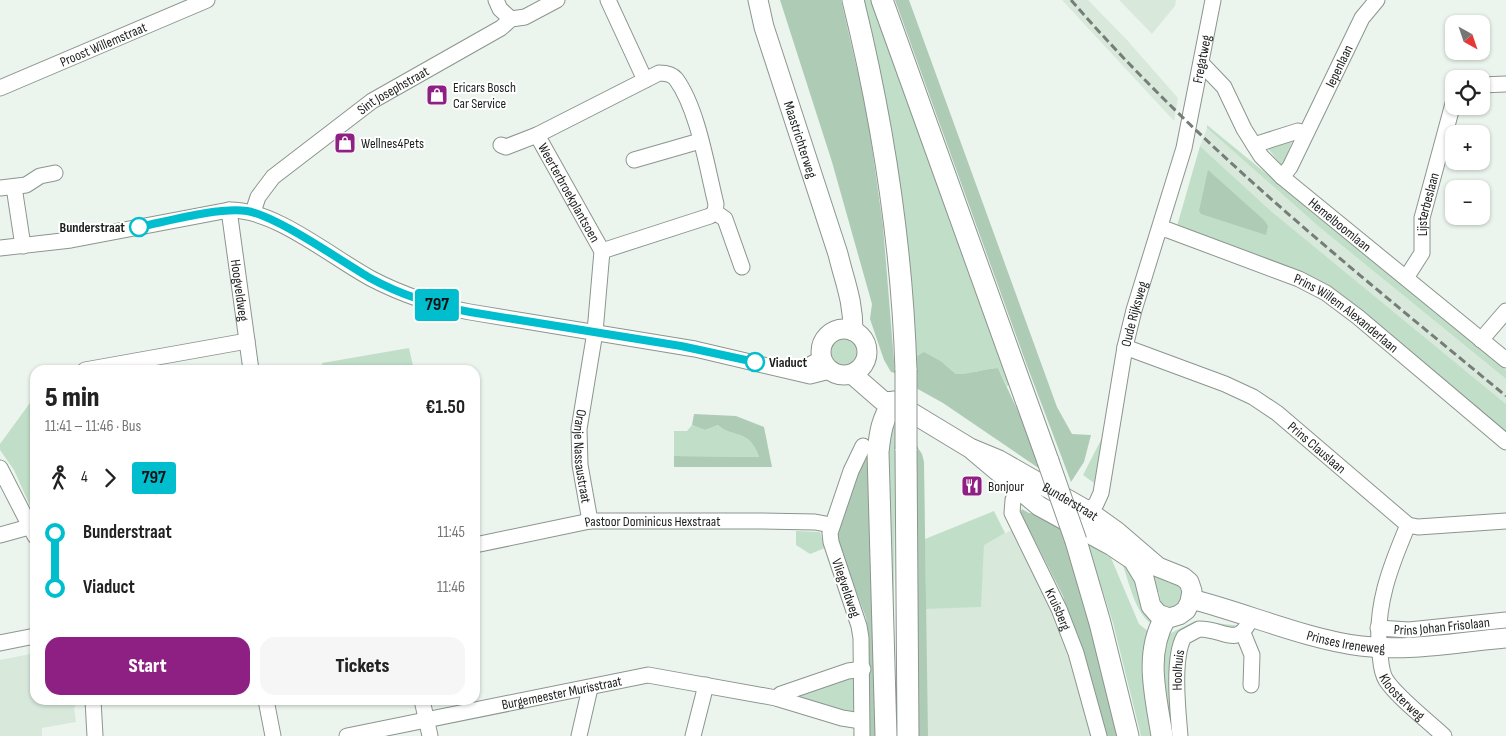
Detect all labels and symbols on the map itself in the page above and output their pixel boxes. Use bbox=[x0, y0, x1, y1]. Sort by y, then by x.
north arrow bbox=[1445, 15, 1490, 60]
street label: Proost Willemstraat bbox=[57, 18, 149, 70]
street label: Fregatweg bbox=[1188, 33, 1215, 85]
street label: Iepenlaan bbox=[1321, 42, 1356, 90]
street label: Sint Josephstraat bbox=[353, 62, 432, 118]
place label: Ericars Bosch Car Service bbox=[453, 79, 516, 112]
shop icon: Ericars Bosch Car Service bbox=[425, 83, 449, 107]
street label: Maastrichterweg bbox=[780, 99, 821, 180]
shop icon: Wellnes4Pets bbox=[333, 131, 357, 155]
place label: Wellnes4Pets bbox=[361, 135, 424, 152]
street label: Weerterbroekplantsoen bbox=[535, 140, 604, 245]
street label: Lijsterbeslaan bbox=[1414, 171, 1442, 236]
street label: Hemelboomlaan bbox=[1305, 194, 1375, 255]
marker: Bunderstraat bbox=[129, 217, 149, 237]
place label: Bunderstraat bbox=[60, 219, 125, 236]
street label: Hoogveldweg bbox=[227, 258, 253, 323]
street label: Prins Willem Alexanderlaan bbox=[1292, 269, 1402, 356]
street label: Oude Rijksweg bbox=[1117, 279, 1151, 348]
line badge: 797 bbox=[408, 289, 466, 321]
marker: Viaduct bbox=[745, 352, 765, 372]
place label: Viaduct bbox=[769, 354, 808, 371]
street label: Oranje Nassaustraat bbox=[570, 408, 595, 504]
street label: Prins Clauslaan bbox=[1285, 418, 1349, 477]
restaurant icon: Bonjour bbox=[960, 474, 984, 498]
place label: Bonjour bbox=[988, 478, 1024, 495]
street label: Bunderstraat bbox=[1040, 478, 1102, 524]
street label: Pastoor Dominicus Hexstraat bbox=[583, 513, 720, 530]
street label: Vliegveldweg bbox=[828, 556, 864, 620]
street label: Kruisberg bbox=[1042, 585, 1075, 633]
street label: Prins Johan Frisolaan bbox=[1393, 613, 1491, 639]
street label: Prinses Ireneweg bbox=[1305, 626, 1386, 656]
street label: Hoolhuis bbox=[1168, 648, 1188, 691]
street label: Kloosterweg bbox=[1376, 671, 1429, 724]
street label: Burgemeester Murisstraat bbox=[500, 672, 623, 713]

